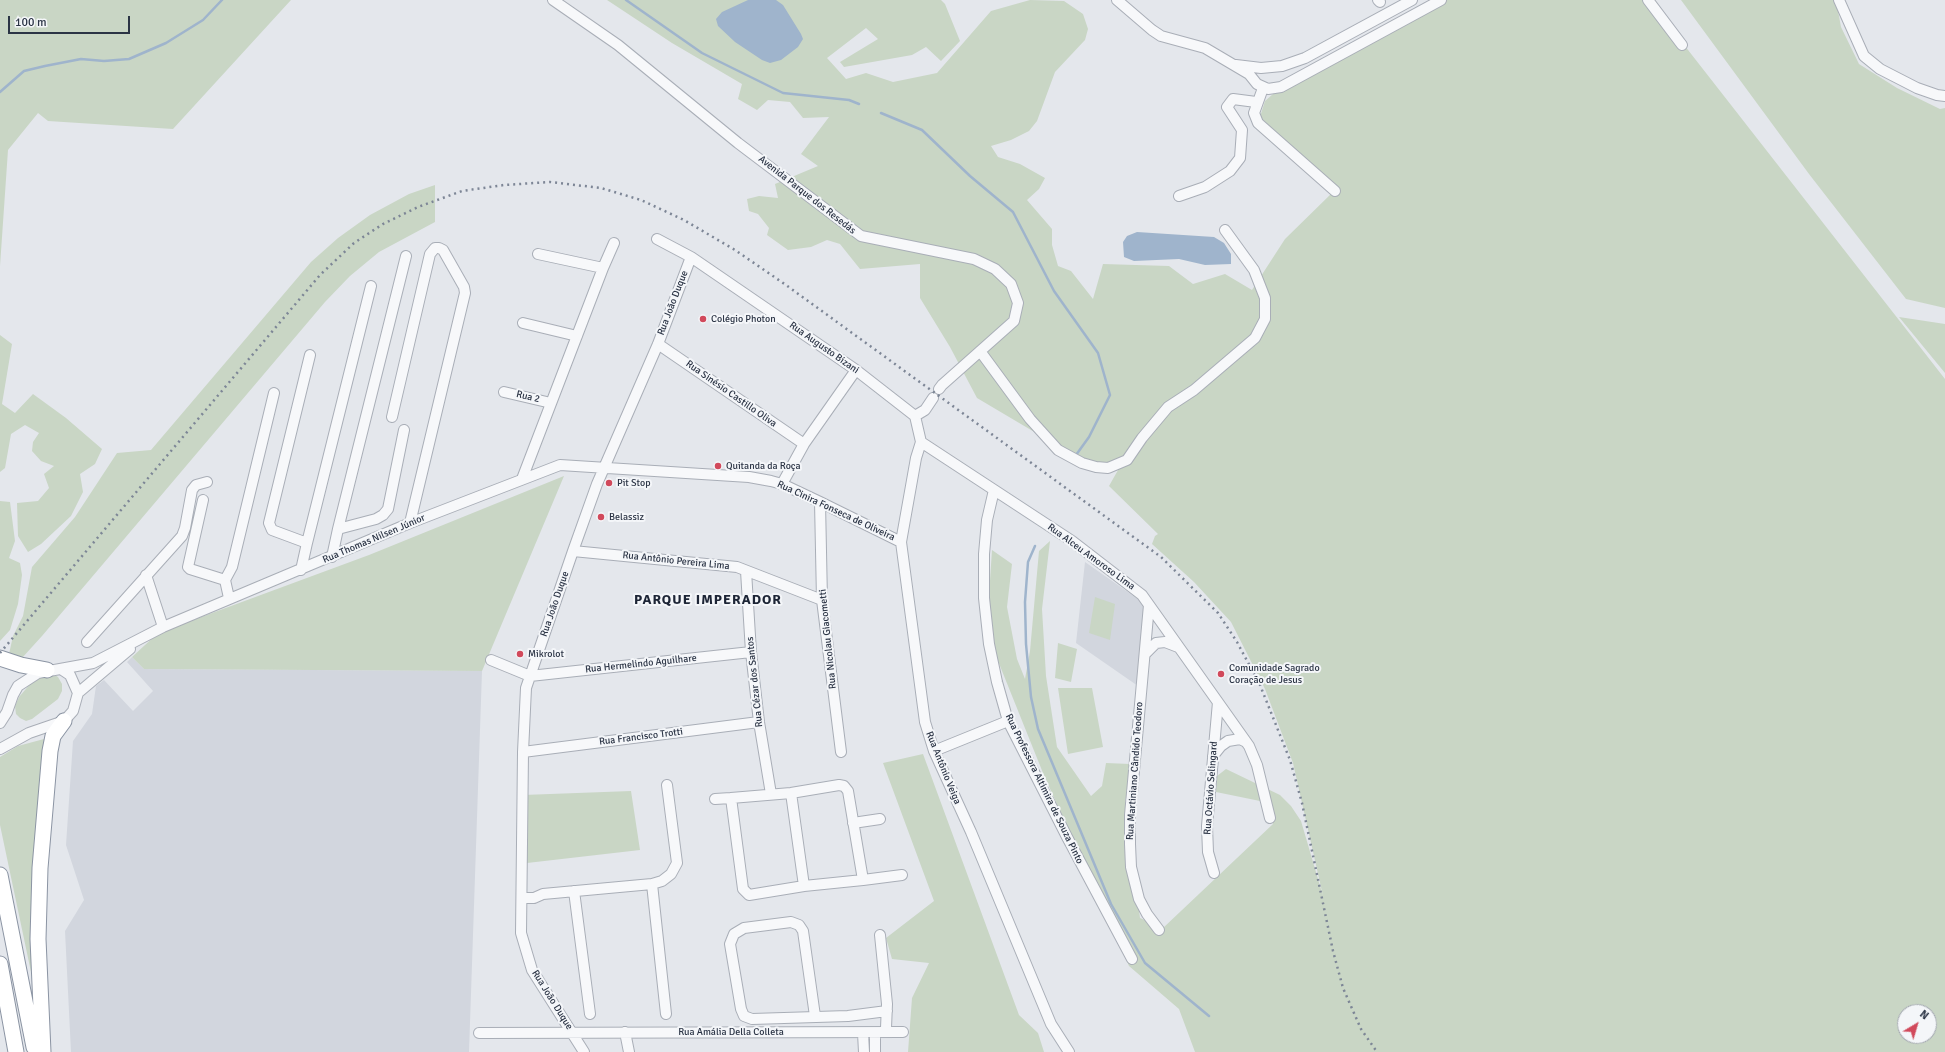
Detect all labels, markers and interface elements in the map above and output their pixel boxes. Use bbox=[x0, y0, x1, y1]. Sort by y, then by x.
scale bar bbox=[10, 8, 132, 34]
text: 100 m bbox=[15, 15, 47, 30]
street label: Avenida Parque dos Resedás bbox=[756, 153, 858, 237]
street label: Rua João Duque bbox=[655, 269, 691, 337]
place label: Colégio Photon bbox=[711, 313, 776, 325]
marker: Colégio Photon bbox=[698, 314, 708, 324]
street label: Rua Augusto Bizani bbox=[787, 319, 861, 377]
street label: Rua Sinésio Castillo Oliva bbox=[683, 358, 779, 430]
street label: Rua 2 bbox=[515, 388, 541, 406]
place label: Quitanda da Roça bbox=[726, 460, 801, 472]
marker: Quitanda da Roça bbox=[713, 461, 723, 471]
place label: Pit Stop bbox=[617, 477, 650, 489]
marker: Pit Stop bbox=[604, 478, 614, 488]
street label: Rua Cinira Fonseca de Oliveira bbox=[775, 478, 897, 544]
place label: Belassiz bbox=[609, 511, 644, 523]
street label: Rua Thomas Nilsen Júnior bbox=[321, 512, 427, 566]
marker: Belassiz bbox=[596, 512, 606, 522]
street label: Rua Alceu Amoroso Lima bbox=[1045, 521, 1137, 593]
street label: Rua Antônio Pereira Lima bbox=[622, 549, 730, 573]
street label: Rua João Duque bbox=[538, 570, 572, 638]
street label: Rua Nicolau Giacometti bbox=[817, 588, 839, 690]
district label: PARQUE IMPERADOR bbox=[634, 592, 782, 608]
street label: Rua Cézar dos Santos bbox=[744, 636, 766, 728]
place label: Mikrolot bbox=[528, 648, 564, 660]
marker: Mikrolot bbox=[515, 649, 525, 659]
street label: Rua Hermelindo Aguilhare bbox=[585, 652, 697, 676]
place label: Comunidade Sagrado Coração de Jesus bbox=[1229, 662, 1320, 686]
marker: Comunidade Sagrado Coração de Jesus bbox=[1216, 669, 1226, 679]
street label: Rua Martiniano Cândido Teodoro bbox=[1124, 701, 1146, 841]
street label: Rua Professora Altimira de Souza Pinto bbox=[1002, 712, 1086, 866]
street label: Rua Francisco Trotti bbox=[598, 726, 684, 748]
street label: Rua Antônio Veiga bbox=[923, 730, 963, 806]
street label: Rua Octávio Selingard bbox=[1202, 741, 1220, 835]
street label: Rua João Duque bbox=[529, 968, 575, 1032]
north arrow bbox=[1897, 1004, 1937, 1044]
text: N bbox=[1917, 1007, 1931, 1022]
street label: Rua Amália Della Colleta bbox=[678, 1026, 784, 1038]

